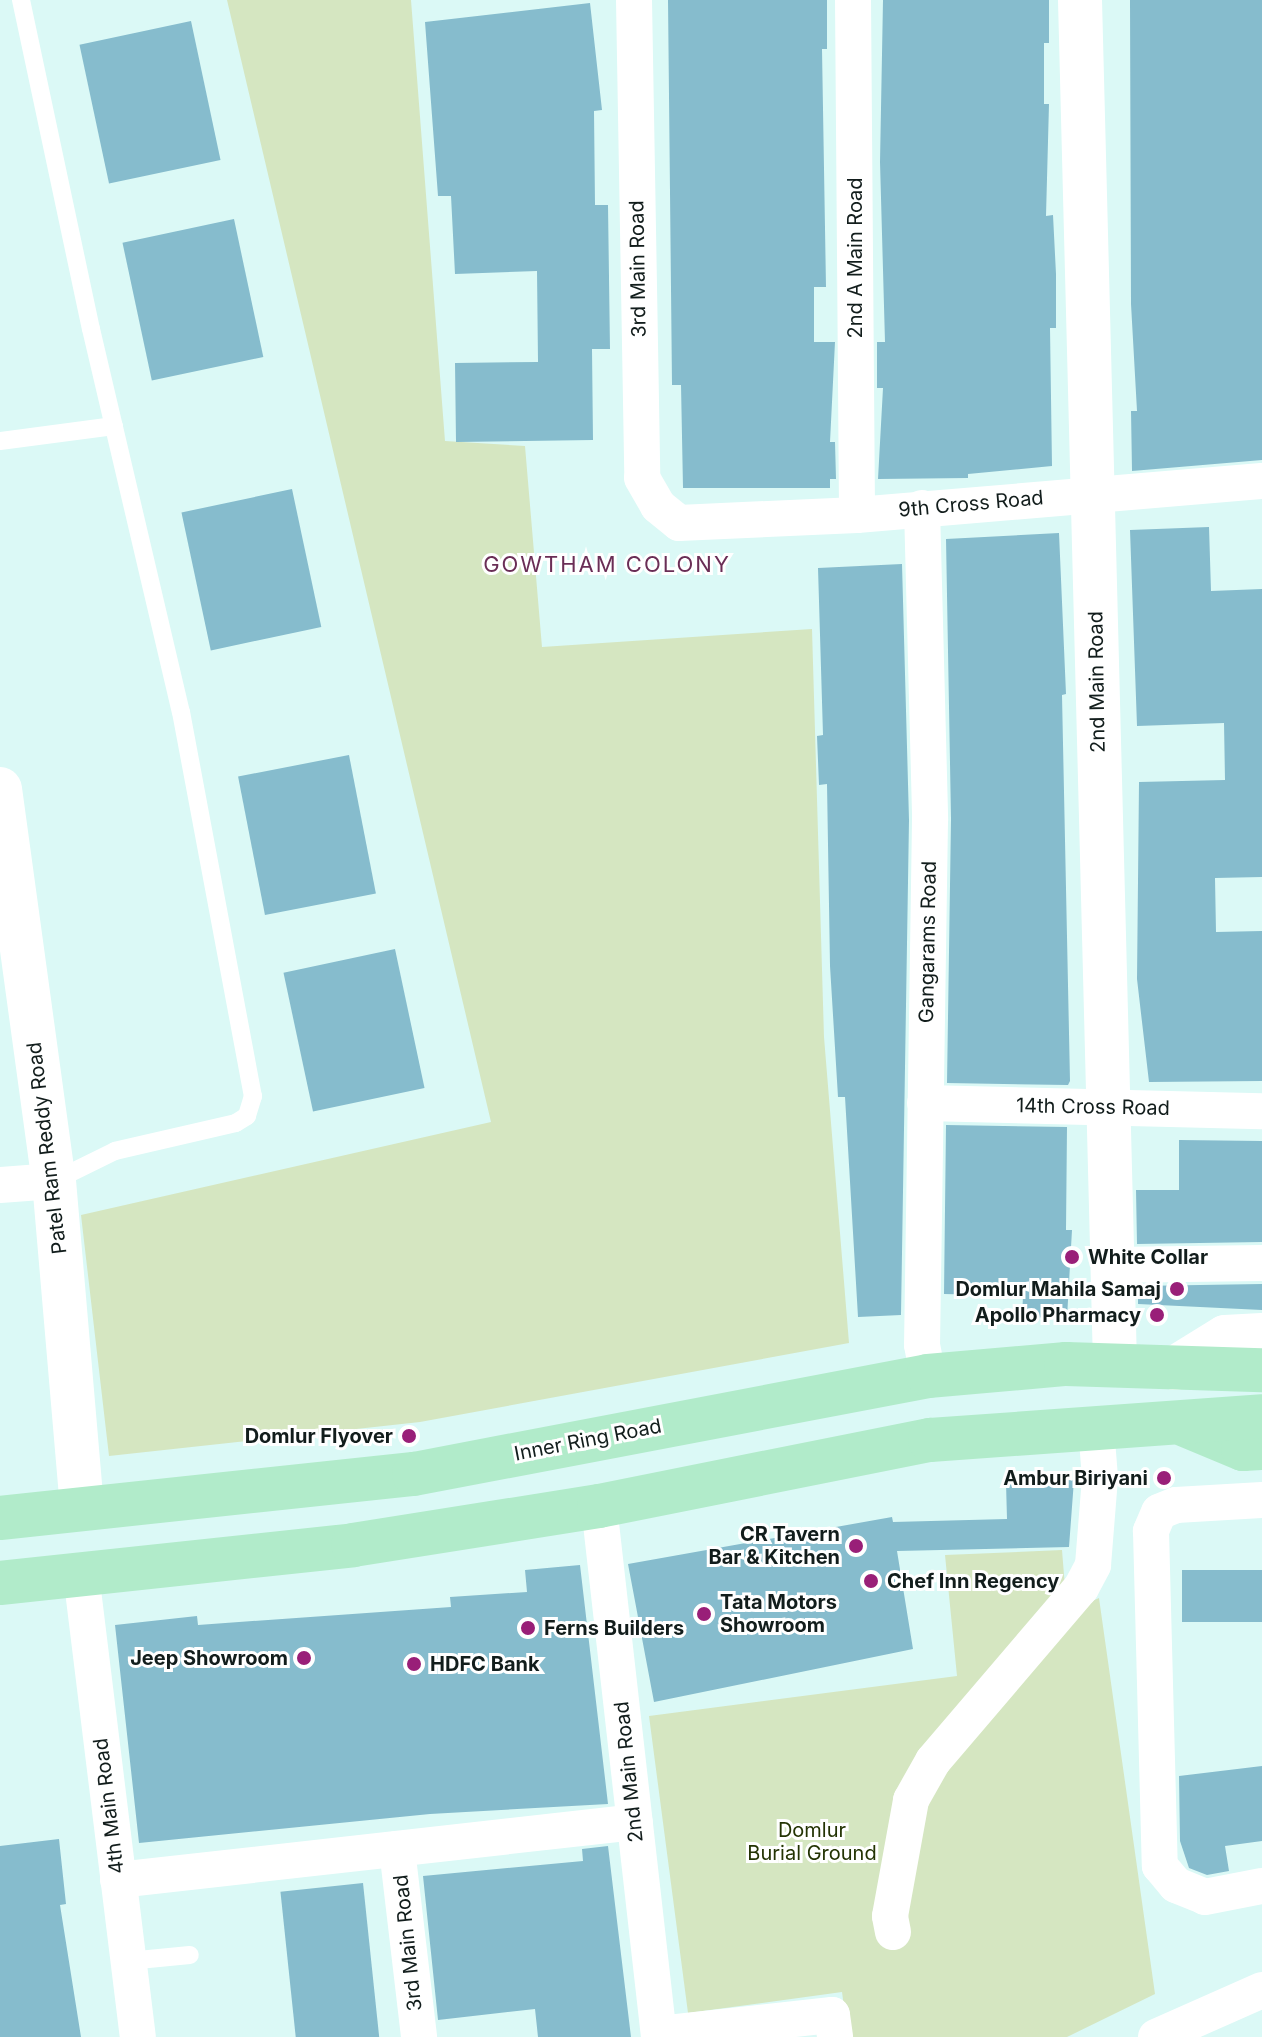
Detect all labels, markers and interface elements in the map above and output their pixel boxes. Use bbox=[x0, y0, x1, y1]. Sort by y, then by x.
street label: 2nd A Main Road bbox=[843, 177, 867, 339]
street label: 3rd Main Road bbox=[625, 200, 651, 338]
street label: 9th Cross Road bbox=[897, 486, 1045, 522]
district label: GOWTHAM COLONY bbox=[483, 552, 731, 578]
street label: 2nd Main Road bbox=[1084, 611, 1110, 753]
street label: Gangarams Road bbox=[915, 861, 941, 1023]
street label: Patel Ram Reddy Road bbox=[22, 1041, 72, 1255]
street label: 14th Cross Road bbox=[1016, 1094, 1170, 1120]
place label: White Collar bbox=[1088, 1245, 1208, 1269]
marker: White Collar bbox=[1063, 1248, 1081, 1266]
place label: Domlur Mahila Samaj bbox=[955, 1277, 1161, 1301]
marker: Domlur Mahila Samaj bbox=[1168, 1280, 1186, 1298]
place label: Apollo Pharmacy bbox=[975, 1303, 1141, 1327]
marker: Apollo Pharmacy bbox=[1148, 1306, 1166, 1324]
street label: Inner Ring Road bbox=[512, 1414, 664, 1466]
place label: Domlur Flyover bbox=[245, 1424, 393, 1448]
marker: Domlur Flyover bbox=[400, 1427, 418, 1445]
place label: Ambur Biriyani bbox=[1003, 1466, 1148, 1490]
marker: Ambur Biriyani bbox=[1155, 1469, 1173, 1487]
place label: CR Tavern Bar & Kitchen bbox=[708, 1522, 840, 1569]
marker: CR Tavern Bar & Kitchen bbox=[847, 1537, 865, 1555]
place label: Chef Inn Regency bbox=[887, 1569, 1059, 1593]
marker: Chef Inn Regency bbox=[862, 1572, 880, 1590]
place label: Tata Motors Showroom bbox=[720, 1590, 837, 1637]
marker: Tata Motors Showroom bbox=[695, 1605, 713, 1623]
place label: Ferns Builders bbox=[544, 1616, 684, 1640]
marker: Ferns Builders bbox=[519, 1619, 537, 1637]
place label: Jeep Showroom bbox=[130, 1646, 288, 1670]
marker: Jeep Showroom bbox=[295, 1649, 313, 1667]
place label: HDFC Bank bbox=[430, 1652, 540, 1676]
marker: HDFC Bank bbox=[405, 1655, 423, 1673]
street label: 2nd Main Road bbox=[610, 1700, 648, 1844]
street label: 4th Main Road bbox=[89, 1737, 129, 1875]
park label: Domlur Burial Ground bbox=[747, 1818, 877, 1865]
street label: 3rd Main Road bbox=[389, 1873, 427, 2013]

